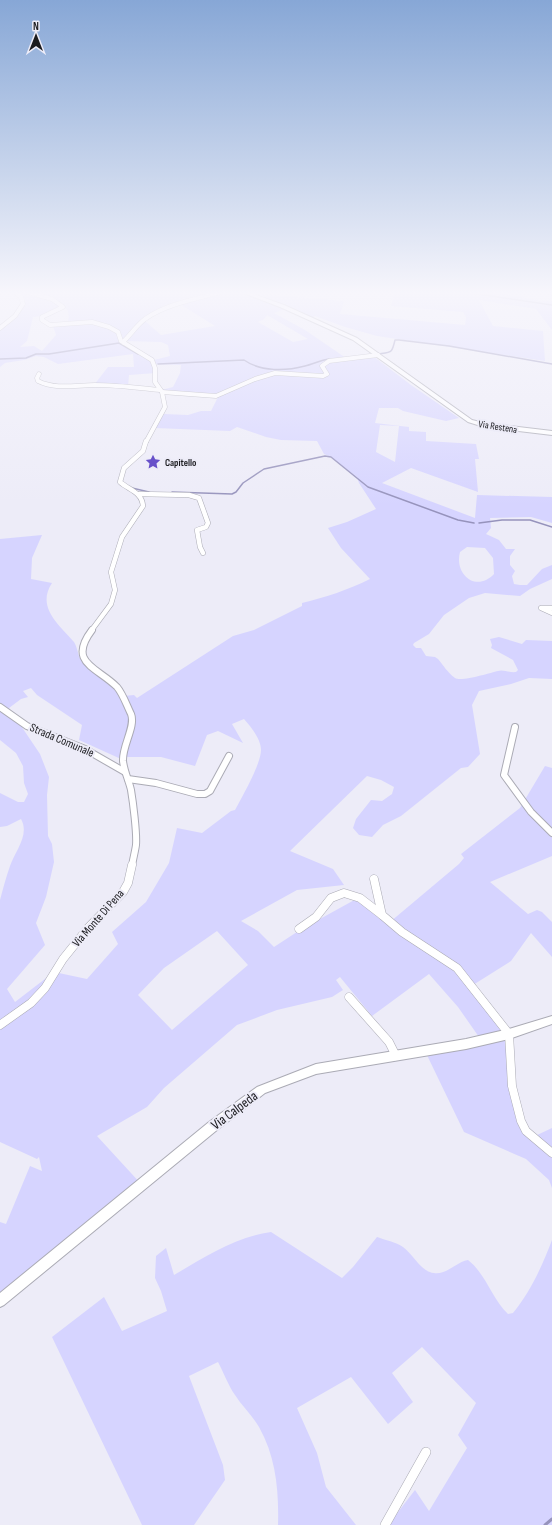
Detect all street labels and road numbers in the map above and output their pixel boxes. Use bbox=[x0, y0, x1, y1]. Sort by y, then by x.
street label: Via Restena bbox=[478, 418, 518, 436]
street label: Strada Comunale bbox=[27, 720, 96, 761]
street label: Via Monte Di Pena bbox=[69, 886, 128, 950]
street label: Via Calpeda bbox=[208, 1087, 261, 1133]

